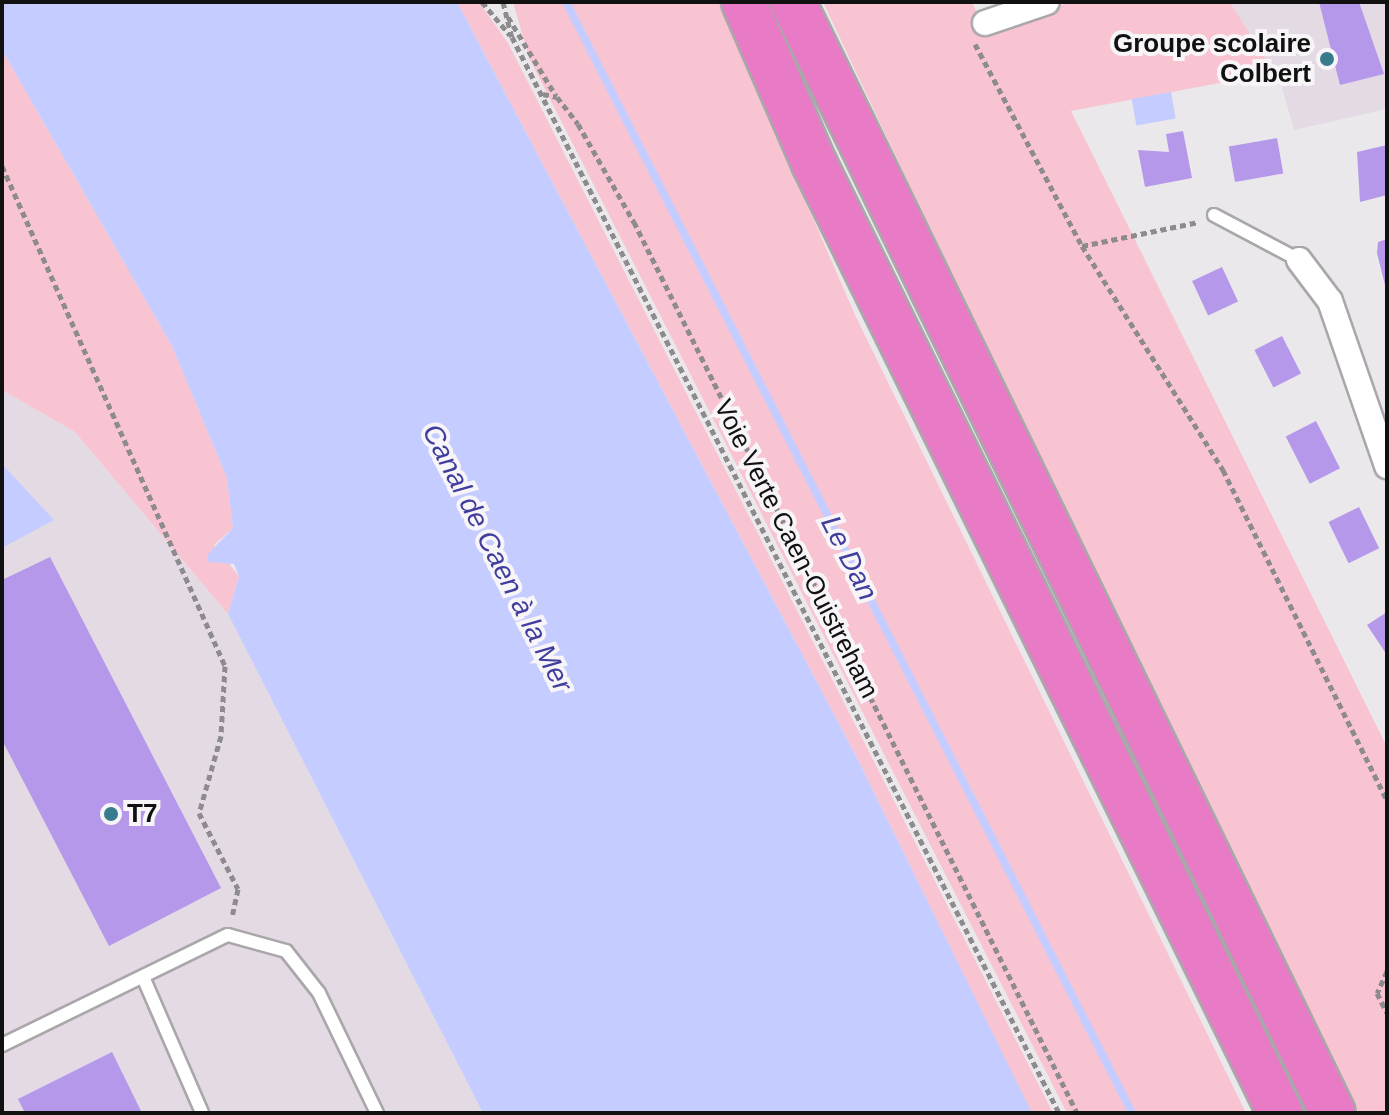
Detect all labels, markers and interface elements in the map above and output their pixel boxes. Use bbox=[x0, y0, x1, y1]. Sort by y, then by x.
place label: Groupe scolaire Colbert bbox=[1113, 28, 1311, 90]
marker: Groupe scolaire Colbert bbox=[1318, 50, 1336, 68]
street label: Voie Verte Caen-Ouistreham bbox=[707, 394, 885, 704]
water label: Canal de Caen à la Mer bbox=[415, 419, 579, 697]
water label: Le Dan bbox=[814, 510, 884, 606]
place label: T7 bbox=[127, 798, 157, 830]
marker: T7 bbox=[102, 805, 120, 823]

